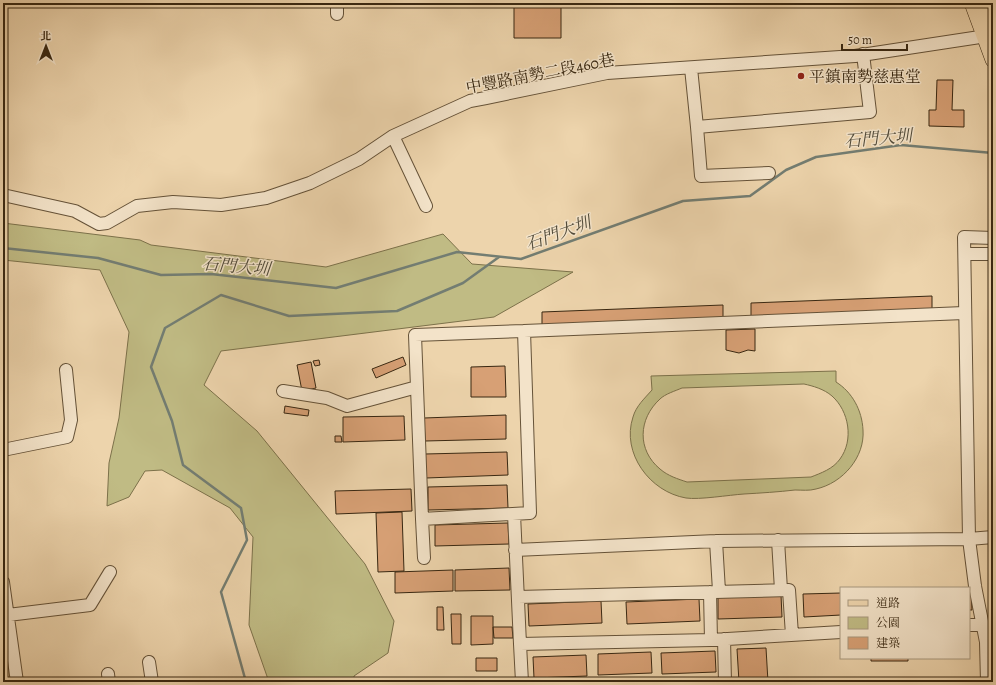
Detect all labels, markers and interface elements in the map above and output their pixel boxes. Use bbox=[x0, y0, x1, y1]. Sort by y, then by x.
north arrow bbox=[26, 26, 66, 66]
scale bar bbox=[842, 26, 907, 52]
text: 北 bbox=[41, 29, 52, 44]
text: 50 m bbox=[848, 32, 872, 48]
street label: 中豐路南勢二段460巷 bbox=[464, 49, 616, 99]
place label: 平鎮南勢慈惠堂 bbox=[809, 66, 921, 88]
marker: 平鎮南勢慈惠堂 bbox=[796, 71, 806, 81]
water label: 石門大圳 bbox=[843, 124, 916, 153]
water label: 石門大圳 bbox=[522, 210, 597, 256]
water label: 石門大圳 bbox=[201, 252, 274, 281]
legend bbox=[840, 587, 970, 659]
text: 道路 bbox=[876, 595, 900, 611]
text: 公園 bbox=[876, 615, 900, 631]
text: 建築 bbox=[876, 635, 900, 651]

